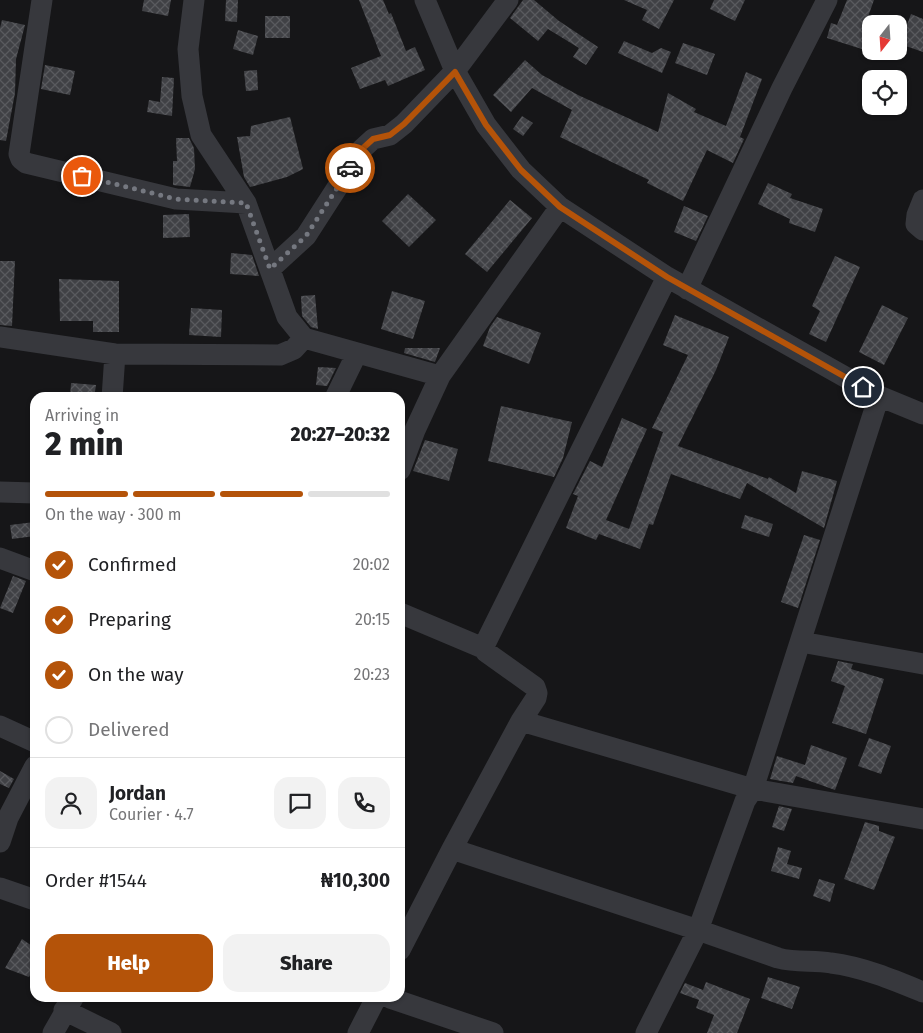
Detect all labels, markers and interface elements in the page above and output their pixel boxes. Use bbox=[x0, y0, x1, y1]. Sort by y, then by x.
north arrow bbox=[862, 15, 908, 60]
map controls bbox=[862, 15, 907, 115]
button: locate bbox=[862, 70, 907, 115]
courier bbox=[325, 143, 375, 193]
icon: car bbox=[336, 154, 364, 182]
pin bbox=[61, 155, 103, 197]
icon: bag bbox=[68, 162, 96, 190]
pin bbox=[842, 366, 884, 408]
icon: home bbox=[849, 373, 877, 401]
text: Arriving in bbox=[45, 406, 119, 425]
text: 20:27–20:32 bbox=[291, 423, 390, 446]
text: 2 min bbox=[45, 425, 123, 463]
text: On the way · 300 m bbox=[45, 505, 182, 524]
icon: check bbox=[45, 551, 73, 579]
text: Confirmed bbox=[88, 553, 177, 576]
text: 20:02 bbox=[353, 555, 390, 574]
icon: check bbox=[45, 606, 73, 634]
text: Preparing bbox=[88, 608, 171, 631]
text: 20:15 bbox=[355, 610, 390, 629]
icon: check bbox=[45, 661, 73, 689]
text: On the way bbox=[88, 663, 184, 686]
text: 20:23 bbox=[353, 665, 390, 684]
text: Delivered bbox=[88, 718, 170, 741]
button: person bbox=[45, 777, 97, 829]
button: chat bbox=[274, 777, 326, 829]
button: phone bbox=[338, 777, 390, 829]
text: Jordan bbox=[109, 782, 166, 805]
text: Courier · 4.7 bbox=[109, 805, 194, 824]
text: Order #1544 bbox=[45, 869, 147, 892]
text: ₦10,300 bbox=[321, 869, 390, 892]
button: Help bbox=[45, 934, 213, 992]
button: Share bbox=[223, 934, 390, 992]

